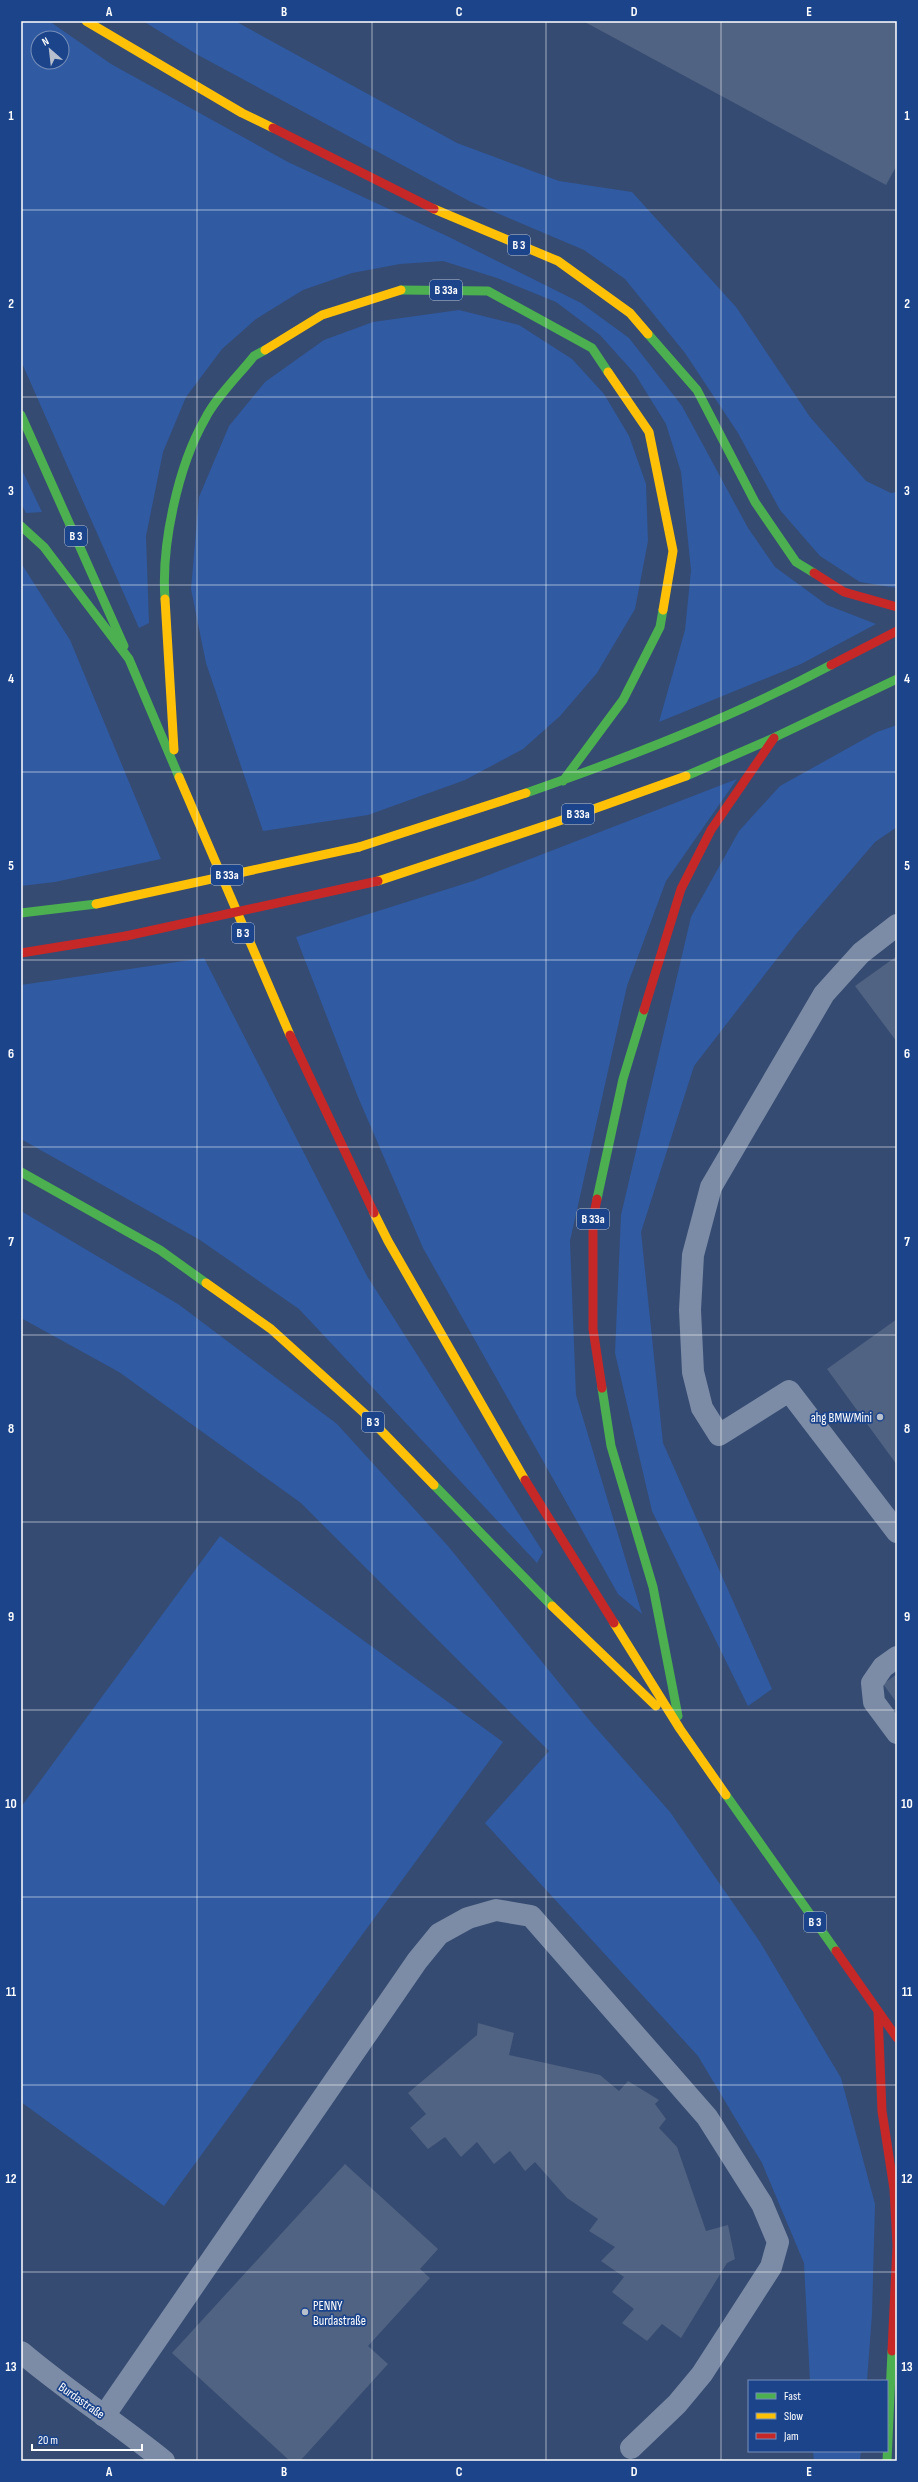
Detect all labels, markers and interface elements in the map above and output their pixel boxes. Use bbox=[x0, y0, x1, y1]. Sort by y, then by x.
text: A bbox=[105, 4, 113, 20]
text: B bbox=[281, 4, 287, 20]
text: C bbox=[456, 4, 463, 20]
text: D bbox=[631, 4, 638, 20]
text: E bbox=[806, 4, 812, 20]
north arrow bbox=[30, 30, 70, 70]
text: N bbox=[40, 34, 51, 49]
text: 1 bbox=[8, 108, 14, 124]
text: 1 bbox=[904, 108, 910, 124]
road number: B 3 bbox=[508, 235, 530, 255]
road number: B 33a bbox=[430, 280, 462, 300]
text: 2 bbox=[8, 296, 14, 312]
text: 2 bbox=[904, 296, 910, 312]
text: 3 bbox=[8, 483, 14, 499]
text: 3 bbox=[904, 483, 910, 499]
road number: B 3 bbox=[65, 526, 87, 546]
text: 4 bbox=[8, 671, 14, 687]
text: 4 bbox=[904, 671, 910, 687]
road number: B 33a bbox=[562, 804, 594, 824]
text: 5 bbox=[8, 858, 14, 874]
text: 5 bbox=[904, 858, 910, 874]
road number: B 33a bbox=[211, 865, 243, 885]
road number: B 3 bbox=[232, 923, 254, 943]
text: 6 bbox=[8, 1046, 14, 1062]
text: 6 bbox=[904, 1046, 910, 1062]
road number: B 33a bbox=[577, 1209, 609, 1229]
text: 7 bbox=[8, 1234, 14, 1250]
text: 7 bbox=[904, 1234, 910, 1250]
place label: ahg BMW/Mini bbox=[811, 1410, 872, 1426]
road number: B 3 bbox=[362, 1412, 384, 1432]
marker: ahg BMW/Mini bbox=[875, 1412, 885, 1422]
text: 8 bbox=[8, 1421, 14, 1437]
text: 8 bbox=[904, 1421, 910, 1437]
text: 9 bbox=[8, 1609, 14, 1625]
text: 9 bbox=[904, 1609, 910, 1625]
text: 10 bbox=[5, 1796, 17, 1812]
text: 10 bbox=[901, 1796, 913, 1812]
road number: B 3 bbox=[804, 1912, 826, 1932]
text: 11 bbox=[6, 1984, 16, 2000]
text: 11 bbox=[902, 1984, 912, 2000]
text: 12 bbox=[6, 2171, 17, 2187]
text: 12 bbox=[902, 2171, 913, 2187]
place label: PENNY Burdastraße bbox=[313, 2298, 366, 2329]
marker: PENNY Burdastraße bbox=[300, 2307, 310, 2317]
text: 13 bbox=[6, 2359, 17, 2375]
text: 13 bbox=[902, 2359, 913, 2375]
street label: Burdastraße bbox=[55, 2379, 108, 2423]
legend bbox=[748, 2380, 888, 2452]
text: Fast bbox=[784, 2389, 801, 2404]
text: Slow bbox=[784, 2409, 803, 2424]
scale bar bbox=[32, 2426, 142, 2452]
text: Jam bbox=[783, 2429, 799, 2444]
text: 20 m bbox=[38, 2433, 58, 2448]
text: A bbox=[105, 2464, 113, 2480]
text: B bbox=[281, 2464, 287, 2480]
text: C bbox=[456, 2464, 463, 2480]
text: D bbox=[631, 2464, 638, 2480]
text: E bbox=[806, 2464, 812, 2480]

